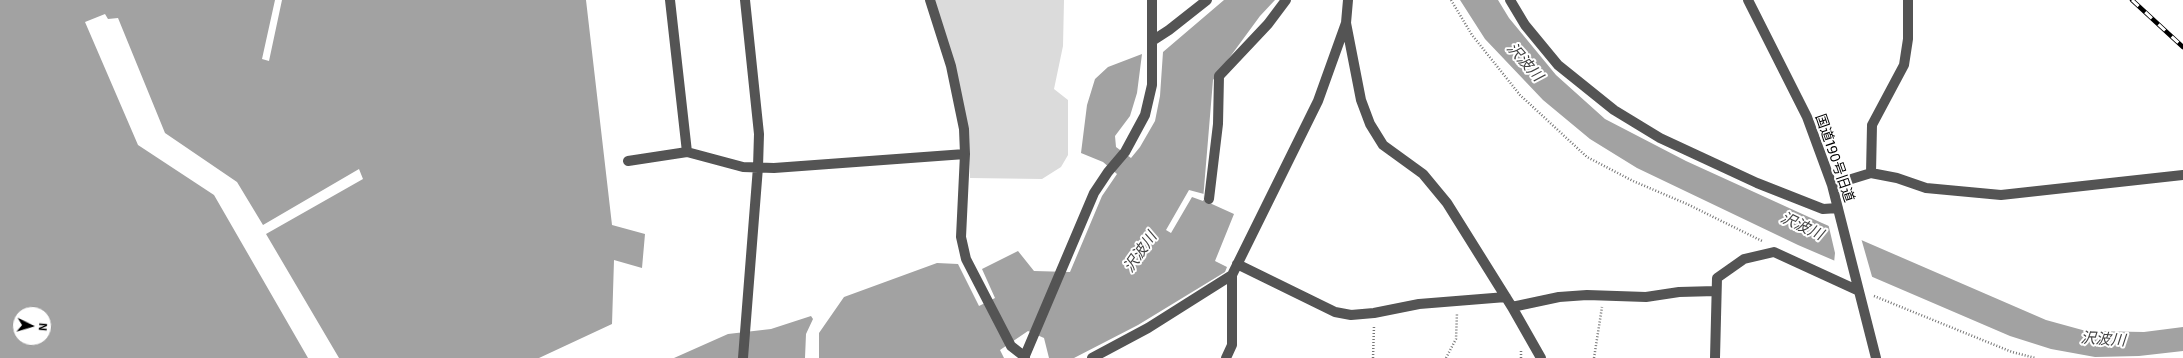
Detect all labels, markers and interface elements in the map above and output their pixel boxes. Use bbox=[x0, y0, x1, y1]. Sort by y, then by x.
water label: 沢波川 bbox=[1503, 39, 1547, 85]
street label: 国道190号旧道 bbox=[1812, 112, 1858, 204]
water label: 沢波川 bbox=[1778, 208, 1826, 244]
water label: 沢波川 bbox=[1120, 228, 1160, 276]
north arrow bbox=[12, 306, 52, 346]
text: N bbox=[37, 322, 50, 332]
water label: 沢波川 bbox=[2080, 328, 2126, 350]

